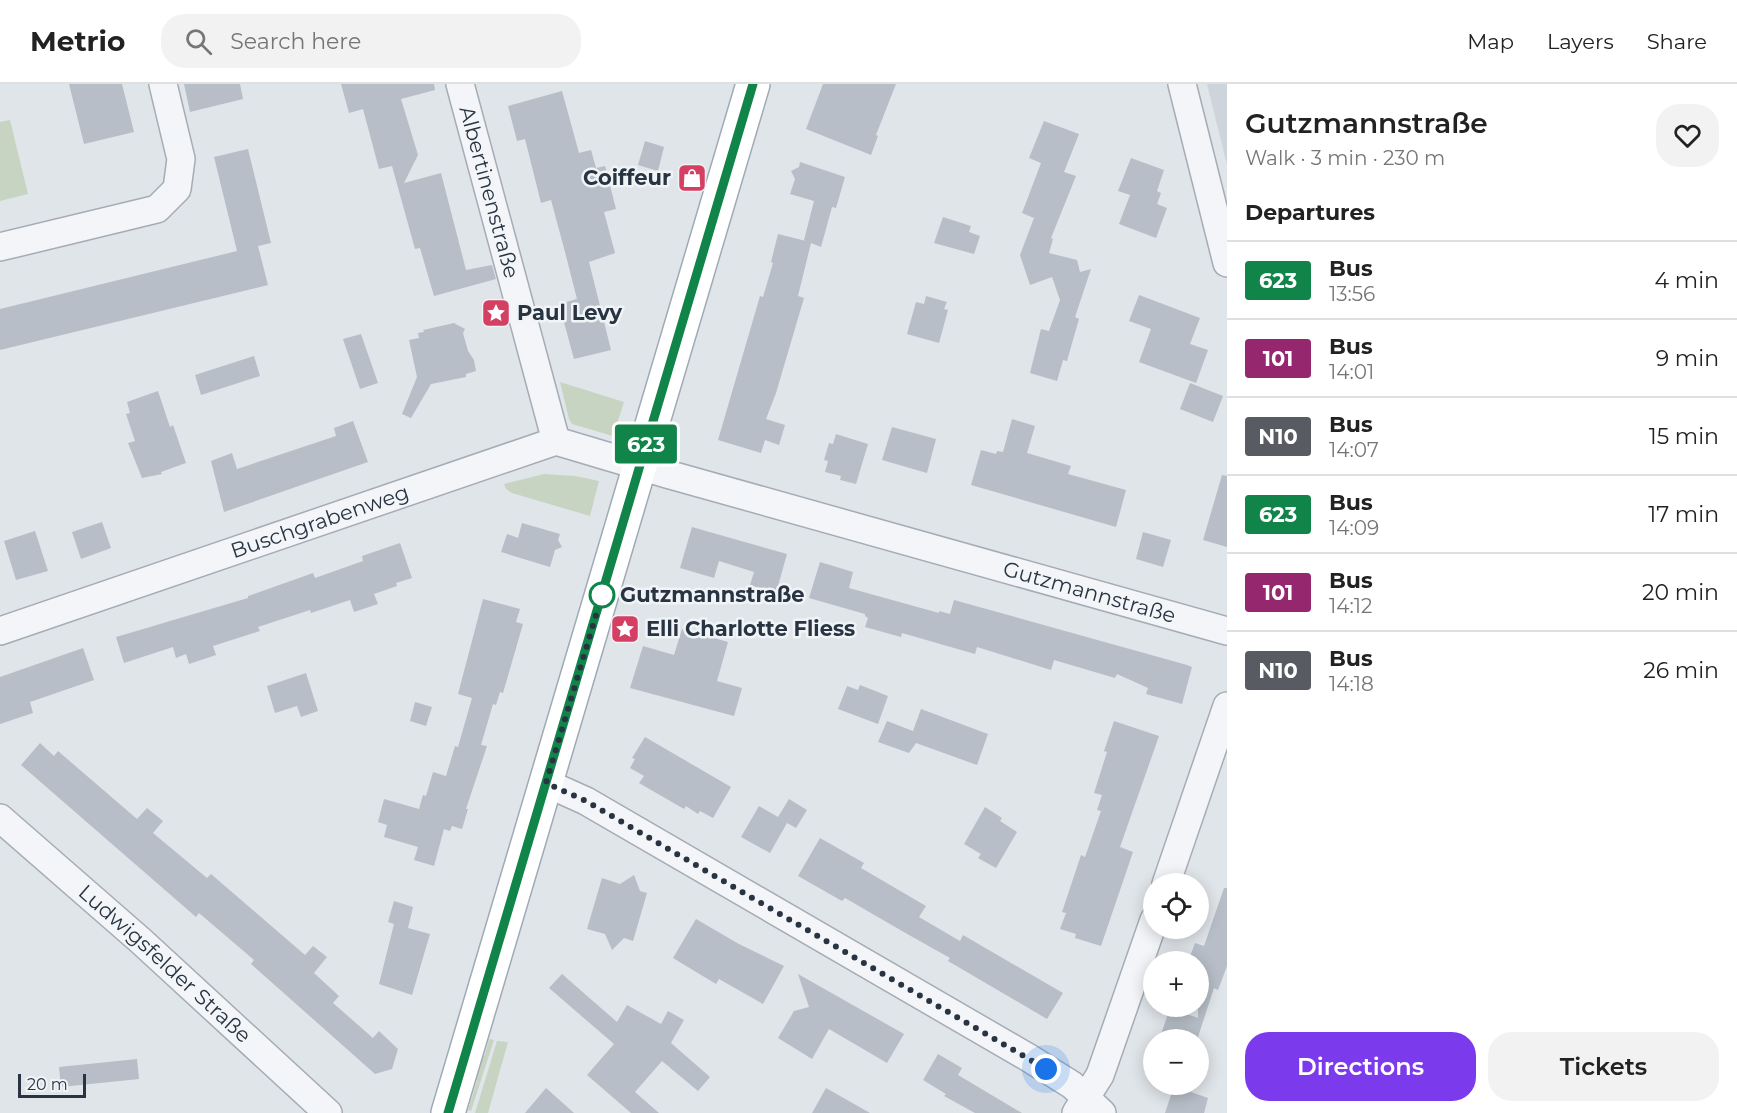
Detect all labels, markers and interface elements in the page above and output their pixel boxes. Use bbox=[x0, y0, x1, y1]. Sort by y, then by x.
search box bbox=[161, 14, 581, 68]
text: Metrio bbox=[30, 24, 125, 58]
icon: search bbox=[182, 25, 215, 58]
text: Search here bbox=[230, 28, 361, 55]
text: Map bbox=[1467, 29, 1514, 54]
text: Layers bbox=[1547, 29, 1614, 54]
text: Share bbox=[1647, 29, 1707, 54]
street label: Albertinenstraße bbox=[454, 103, 525, 281]
button: heart bbox=[1656, 104, 1719, 167]
text: Gutzmannstraße bbox=[1245, 106, 1488, 140]
text: Walk · 3 min · 230 m bbox=[1245, 146, 1445, 170]
shop icon: Coiffeur bbox=[676, 162, 708, 194]
place label: Coiffeur bbox=[583, 165, 671, 190]
text: Departures bbox=[1245, 199, 1375, 226]
text: Bus bbox=[1329, 255, 1373, 282]
text: 4 min bbox=[1655, 267, 1719, 294]
text: 623 bbox=[1259, 268, 1297, 293]
text: 13:56 bbox=[1329, 282, 1375, 306]
place icon: Paul Levy bbox=[480, 297, 512, 329]
place label: Paul Levy bbox=[517, 300, 623, 325]
text: Bus bbox=[1329, 333, 1373, 360]
text: 9 min bbox=[1656, 345, 1719, 372]
text: 101 bbox=[1263, 346, 1293, 371]
text: 14:01 bbox=[1329, 360, 1374, 384]
text: Bus bbox=[1329, 411, 1373, 438]
text: 15 min bbox=[1649, 423, 1719, 450]
line badge: 623 bbox=[612, 424, 680, 464]
text: N10 bbox=[1258, 424, 1298, 449]
text: 623 bbox=[627, 432, 665, 457]
text: 14:07 bbox=[1329, 438, 1379, 462]
street label: Buschgrabenweg bbox=[227, 479, 412, 563]
text: Bus bbox=[1329, 489, 1373, 516]
text: 17 min bbox=[1648, 501, 1719, 528]
text: 623 bbox=[1259, 502, 1297, 527]
text: 14:09 bbox=[1329, 516, 1379, 540]
street label: Gutzmannstraße bbox=[1000, 556, 1179, 628]
text: Bus bbox=[1329, 567, 1373, 594]
text: 20 min bbox=[1642, 579, 1719, 606]
text: 101 bbox=[1263, 580, 1293, 605]
marker: Gutzmannstraße bbox=[589, 582, 615, 608]
place label: Gutzmannstraße bbox=[620, 582, 804, 607]
text: 14:12 bbox=[1329, 594, 1372, 618]
place icon: Elli Charlotte Fliess bbox=[609, 613, 641, 645]
place label: Elli Charlotte Fliess bbox=[646, 616, 855, 641]
text: Bus bbox=[1329, 645, 1373, 672]
text: 26 min bbox=[1643, 657, 1719, 684]
text: N10 bbox=[1258, 658, 1298, 683]
text: 14:18 bbox=[1329, 672, 1374, 696]
map controls bbox=[1143, 873, 1209, 1095]
button: locate bbox=[1143, 873, 1209, 939]
street label: Ludwigsfelder Straße bbox=[74, 879, 256, 1048]
button: + bbox=[1143, 951, 1209, 1017]
button: − bbox=[1143, 1029, 1209, 1095]
button: Directions bbox=[1245, 1032, 1476, 1101]
button: Tickets bbox=[1488, 1032, 1719, 1101]
your location bbox=[1031, 1054, 1061, 1084]
scale bar bbox=[18, 1071, 86, 1098]
text: 20 m bbox=[27, 1075, 68, 1094]

